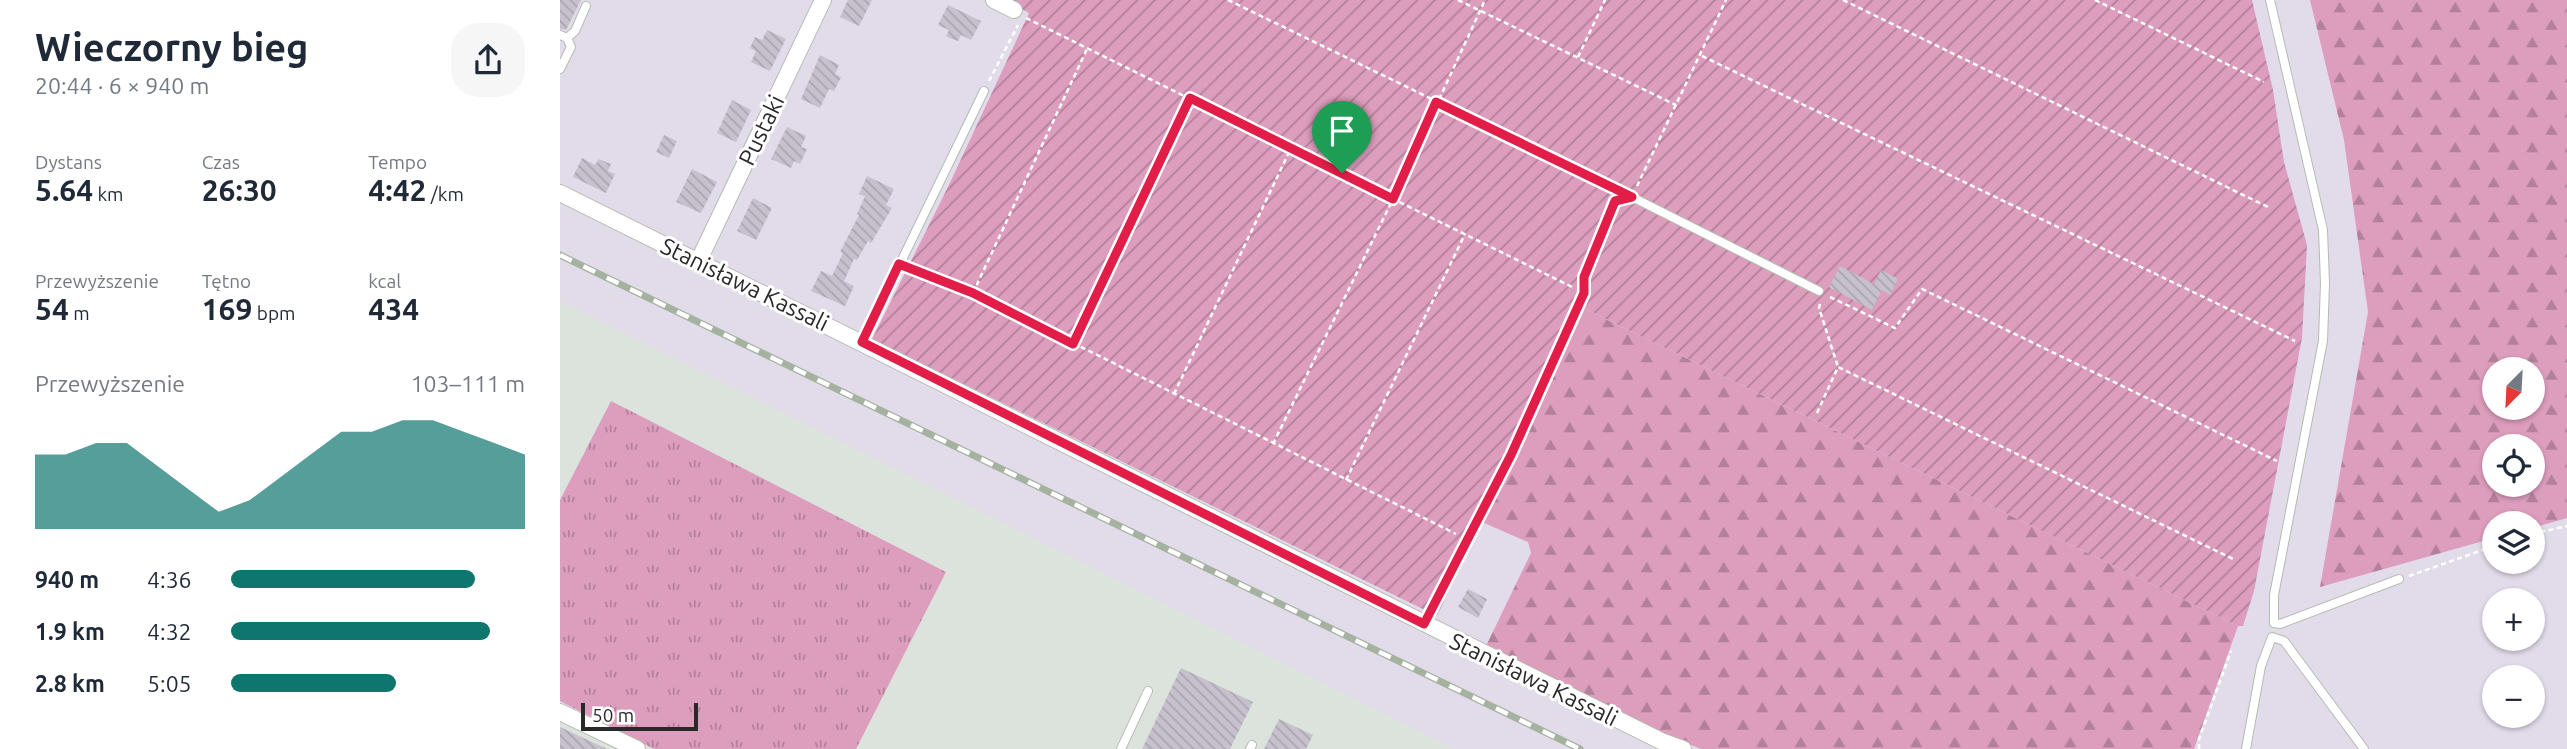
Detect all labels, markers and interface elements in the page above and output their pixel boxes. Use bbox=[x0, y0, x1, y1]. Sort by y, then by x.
button: share bbox=[451, 23, 525, 97]
text: Wieczorny bieg bbox=[35, 26, 309, 68]
text: 20:44 · 6 × 940 m bbox=[35, 73, 209, 98]
street label: Pustaki bbox=[733, 91, 789, 169]
pin bbox=[1312, 101, 1372, 173]
icon: arrive bbox=[1323, 112, 1361, 150]
text: Dystans bbox=[35, 151, 102, 173]
text: Czas bbox=[202, 151, 240, 173]
text: Tempo bbox=[368, 151, 427, 173]
text: 5.64 bbox=[35, 173, 93, 207]
text: 26:30 bbox=[202, 173, 277, 207]
text: 4:42 bbox=[368, 173, 426, 207]
text: km bbox=[93, 183, 123, 205]
text: /km bbox=[426, 183, 464, 205]
street label: Stanisława Kassali bbox=[657, 233, 833, 335]
text: Przewyższenie bbox=[35, 270, 159, 292]
text: Tętno bbox=[202, 270, 251, 292]
text: kcal bbox=[368, 270, 401, 292]
text: 54 bbox=[35, 292, 69, 326]
text: 169 bbox=[202, 292, 252, 326]
text: 434 bbox=[368, 292, 419, 326]
text: m bbox=[69, 302, 90, 324]
text: bpm bbox=[252, 302, 295, 324]
north arrow bbox=[2482, 357, 2544, 420]
map controls bbox=[2482, 357, 2545, 728]
text: Przewyższenie bbox=[35, 371, 185, 396]
text: 103–111 m bbox=[411, 371, 525, 396]
button: locate bbox=[2482, 434, 2545, 497]
button: layers bbox=[2482, 511, 2545, 574]
text: 940 m bbox=[35, 567, 99, 592]
text: 4:36 bbox=[147, 567, 192, 592]
button: + bbox=[2482, 588, 2545, 651]
text: 1.9 km bbox=[35, 619, 105, 644]
text: 4:32 bbox=[147, 619, 192, 644]
street label: Stanisława Kassali bbox=[1446, 628, 1622, 730]
button: − bbox=[2482, 665, 2545, 728]
text: 2.8 km bbox=[35, 671, 105, 696]
text: 5:05 bbox=[147, 671, 192, 696]
scale bar bbox=[581, 700, 698, 732]
text: 50 m bbox=[592, 704, 634, 726]

